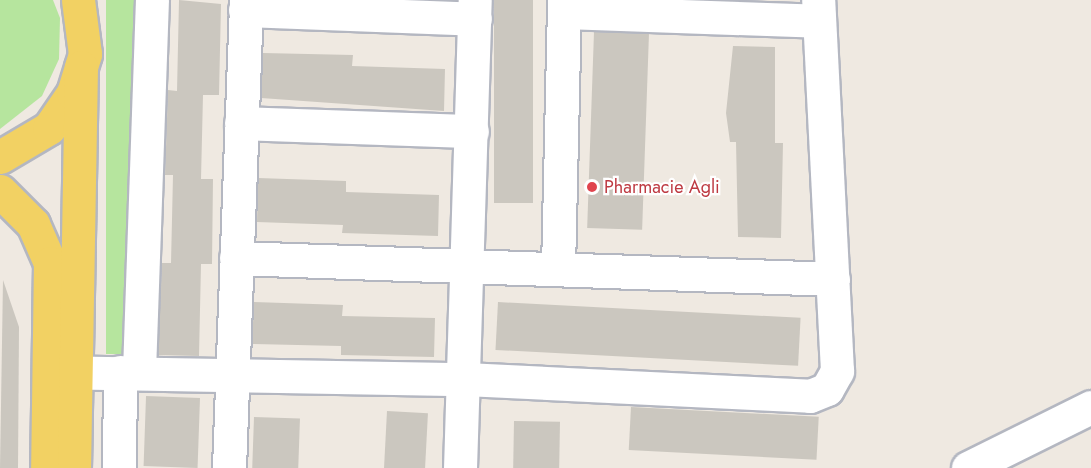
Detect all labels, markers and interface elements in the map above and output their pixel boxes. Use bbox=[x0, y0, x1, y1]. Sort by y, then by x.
place label: Pharmacie Agli bbox=[604, 176, 720, 198]
marker: Pharmacie Agli bbox=[585, 180, 599, 194]

